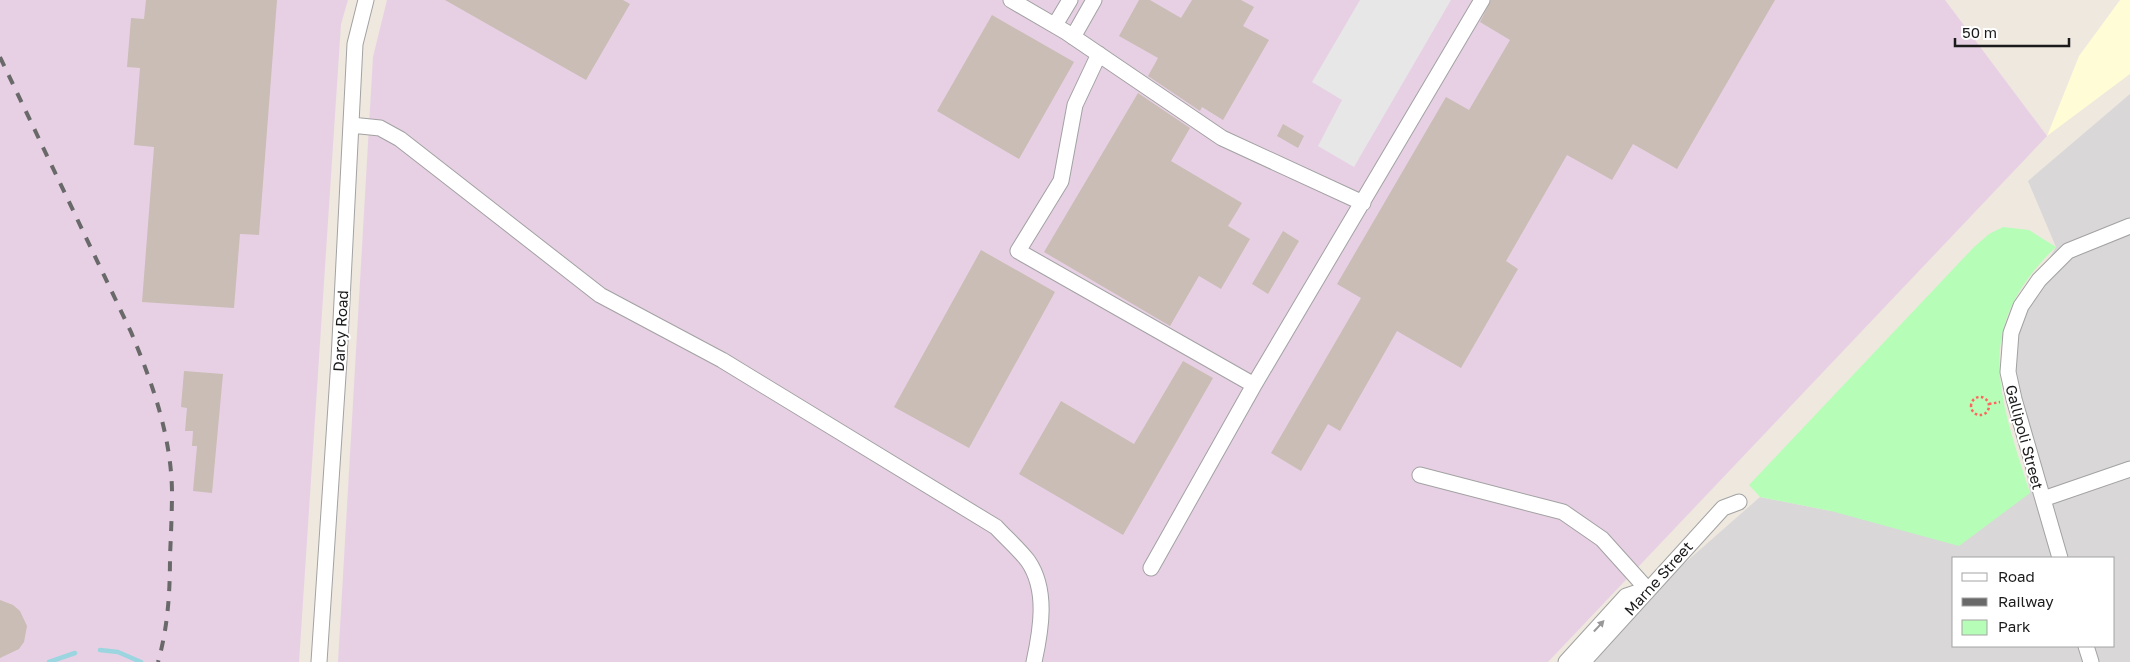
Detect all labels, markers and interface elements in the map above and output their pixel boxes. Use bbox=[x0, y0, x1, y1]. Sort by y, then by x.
scale bar bbox=[1955, 15, 2069, 47]
text: 50 m bbox=[1962, 23, 1997, 41]
street label: Darcy Road bbox=[329, 290, 351, 372]
street label: Gallipoli Street bbox=[2002, 383, 2048, 491]
street label: Marne Street bbox=[1620, 537, 1696, 619]
legend bbox=[1952, 557, 2115, 647]
text: Road bbox=[1998, 567, 2035, 585]
text: Railway bbox=[1998, 592, 2054, 610]
text: Park bbox=[1998, 617, 2031, 635]
one-way arrow bbox=[1593, 621, 1605, 633]

